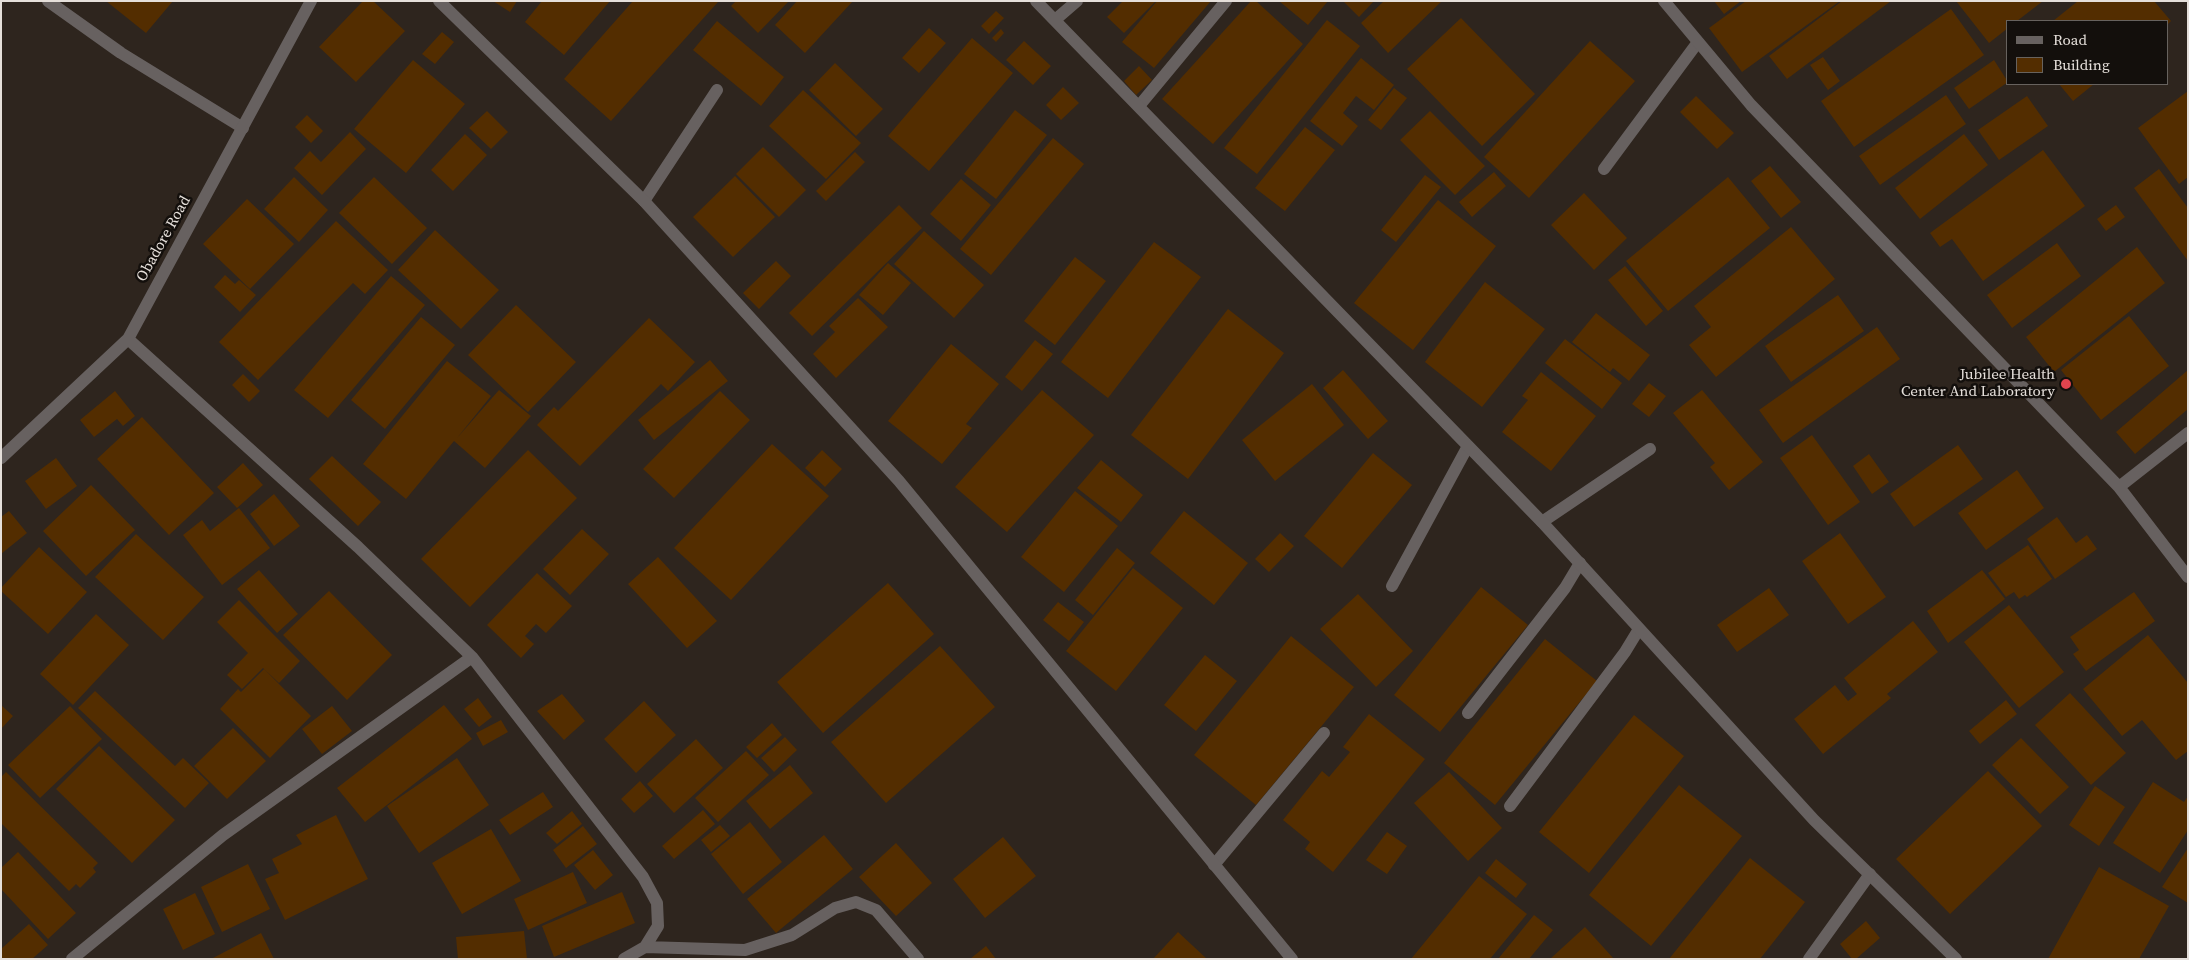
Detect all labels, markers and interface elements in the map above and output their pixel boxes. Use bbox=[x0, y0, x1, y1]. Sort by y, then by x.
legend bbox=[2006, 20, 2169, 85]
text: Road bbox=[2053, 29, 2087, 50]
text: Building bbox=[2053, 54, 2110, 75]
street label: Obadore Road bbox=[133, 193, 195, 285]
place label: Jubilee Health Center And Laboratory bbox=[1901, 366, 2055, 401]
marker: Jubilee Health Center And Laboratory bbox=[2059, 377, 2073, 391]

